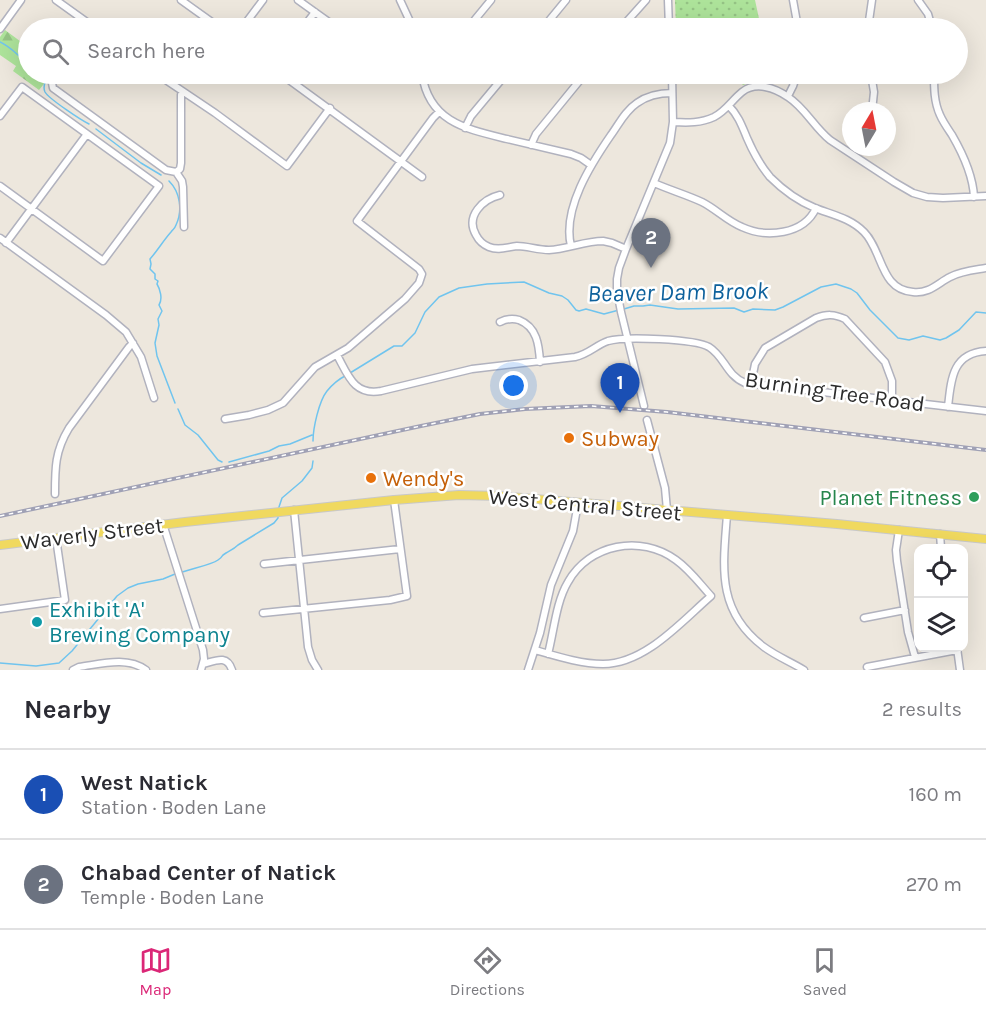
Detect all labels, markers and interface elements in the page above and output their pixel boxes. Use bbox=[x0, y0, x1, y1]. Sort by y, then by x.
search box bbox=[18, 18, 968, 84]
icon: search bbox=[39, 35, 72, 68]
text: Search here bbox=[87, 38, 205, 64]
north arrow bbox=[842, 102, 896, 156]
pin: 2 bbox=[632, 218, 670, 268]
water label: Beaver Dam Brook bbox=[587, 276, 770, 308]
pin: 1 bbox=[600, 364, 640, 413]
street label: Burning Tree Road bbox=[743, 366, 927, 417]
your location bbox=[499, 371, 528, 400]
place label: Subway bbox=[581, 426, 659, 452]
marker: Subway bbox=[562, 431, 576, 445]
place label: Wendy's bbox=[383, 466, 464, 492]
marker: Wendy's bbox=[364, 471, 378, 485]
street label: West Central Street bbox=[487, 484, 682, 526]
place label: Planet Fitness bbox=[819, 485, 962, 511]
marker: Planet Fitness bbox=[967, 490, 981, 504]
street label: Waverly Street bbox=[19, 512, 165, 556]
map controls bbox=[914, 544, 968, 652]
button: locate bbox=[914, 544, 968, 598]
place label: Exhibit 'A' Brewing Company bbox=[49, 597, 230, 648]
button: layers bbox=[914, 598, 968, 652]
marker: Exhibit 'A' Brewing Company bbox=[30, 615, 44, 629]
text: Nearby bbox=[24, 694, 111, 725]
text: 2 results bbox=[882, 698, 962, 721]
text: West Natick bbox=[81, 770, 208, 796]
text: 1 bbox=[40, 783, 47, 806]
text: 160 m bbox=[909, 783, 962, 806]
text: Station · Boden Lane bbox=[81, 796, 266, 819]
text: Chabad Center of Natick bbox=[81, 860, 336, 886]
text: 2 bbox=[37, 873, 50, 896]
text: 270 m bbox=[906, 873, 962, 896]
text: Temple · Boden Lane bbox=[81, 886, 264, 909]
tab: Map bbox=[139, 944, 172, 999]
tab: Directions bbox=[450, 944, 525, 999]
tab: Saved bbox=[803, 944, 847, 999]

